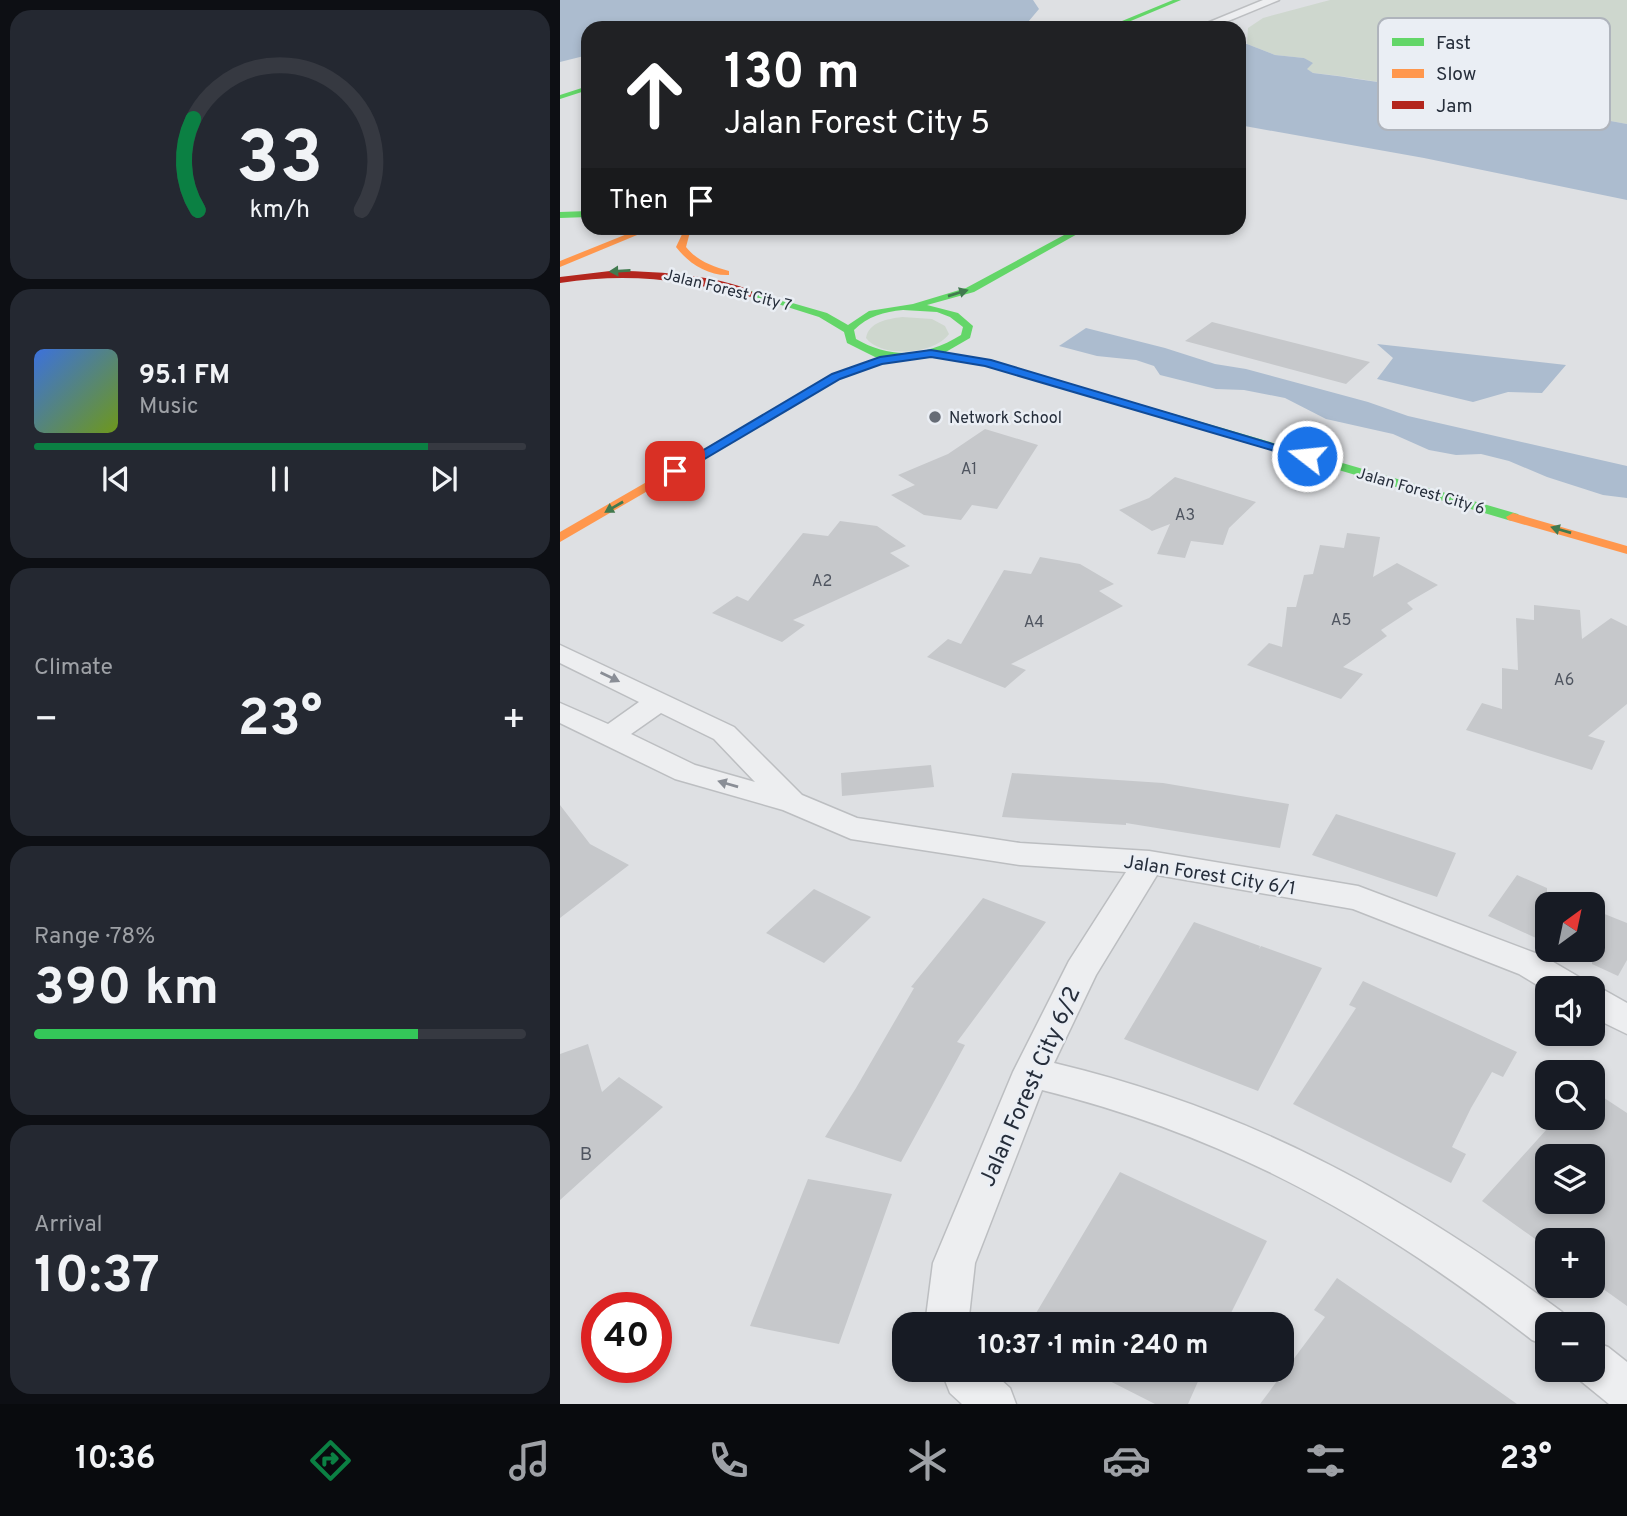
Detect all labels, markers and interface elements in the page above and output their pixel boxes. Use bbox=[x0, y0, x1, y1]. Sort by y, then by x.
legend bbox=[1378, 18, 1610, 130]
text: Fast bbox=[1436, 32, 1471, 56]
text: 130 m bbox=[724, 44, 860, 106]
icon: ahead bbox=[609, 49, 700, 140]
text: Slow bbox=[1436, 63, 1476, 87]
text: Jam bbox=[1436, 95, 1473, 119]
text: Jalan Forest City 5 bbox=[724, 105, 990, 145]
text: 33 bbox=[236, 117, 324, 209]
icon: arrive bbox=[682, 182, 720, 220]
text: Then bbox=[609, 185, 668, 218]
text: km/h bbox=[250, 195, 310, 227]
street label: Jalan Forest City 7 bbox=[662, 265, 793, 316]
one-way arrow bbox=[608, 266, 630, 277]
one-way arrow bbox=[948, 288, 969, 298]
text: 95.1 FM bbox=[139, 360, 230, 393]
text: Music bbox=[139, 393, 199, 422]
marker: Network School bbox=[927, 409, 943, 425]
place label: Network School bbox=[949, 409, 1062, 429]
position arrow bbox=[1270, 419, 1344, 493]
pin bbox=[645, 441, 705, 501]
icon: arrive bbox=[656, 452, 694, 490]
icon: previous bbox=[97, 460, 135, 498]
icon: pause bbox=[261, 460, 299, 498]
icon: next bbox=[425, 460, 463, 498]
house number: A1 bbox=[961, 460, 977, 480]
street label: Jalan Forest City 6 bbox=[1354, 464, 1487, 520]
one-way arrow bbox=[605, 500, 624, 513]
house number: A3 bbox=[1175, 506, 1195, 526]
one-way arrow bbox=[1551, 525, 1572, 535]
house number: A2 bbox=[812, 572, 832, 592]
house number: A5 bbox=[1331, 611, 1351, 631]
house number: A4 bbox=[1024, 613, 1044, 633]
text: Climate bbox=[34, 654, 113, 683]
house number: A6 bbox=[1554, 671, 1574, 691]
one-way arrow bbox=[600, 672, 620, 683]
text: 23° bbox=[238, 688, 322, 754]
text: − bbox=[34, 697, 59, 746]
text: + bbox=[501, 697, 526, 746]
one-way arrow bbox=[718, 779, 739, 789]
street label: Jalan Forest City 6/1 bbox=[1122, 851, 1297, 901]
north arrow bbox=[1535, 892, 1605, 962]
map controls bbox=[1535, 892, 1605, 1382]
text: Range · 78% bbox=[34, 923, 155, 952]
text: 390 km bbox=[34, 957, 219, 1023]
button: sound bbox=[1535, 976, 1605, 1046]
street label: Jalan Forest City 6/2 bbox=[974, 982, 1088, 1192]
button: search bbox=[1535, 1060, 1605, 1130]
house number: B bbox=[580, 1143, 592, 1167]
button: layers bbox=[1535, 1144, 1605, 1214]
text: Arrival bbox=[34, 1211, 103, 1240]
button: + bbox=[1535, 1228, 1605, 1298]
text: 10:37 bbox=[34, 1245, 160, 1311]
speed limit sign: 40 bbox=[581, 1292, 672, 1383]
button: − bbox=[1535, 1312, 1605, 1382]
text: 10:37 · 1 min · 240 m bbox=[978, 1330, 1208, 1363]
icon: directions bbox=[306, 1436, 355, 1485]
icon: music bbox=[505, 1436, 554, 1485]
icon: phone bbox=[704, 1436, 753, 1485]
icon: climate bbox=[903, 1436, 952, 1485]
icon: car bbox=[1102, 1436, 1151, 1485]
icon: filters bbox=[1301, 1436, 1350, 1485]
text: 10:36 bbox=[75, 1440, 155, 1480]
text: 23° bbox=[1500, 1440, 1552, 1480]

